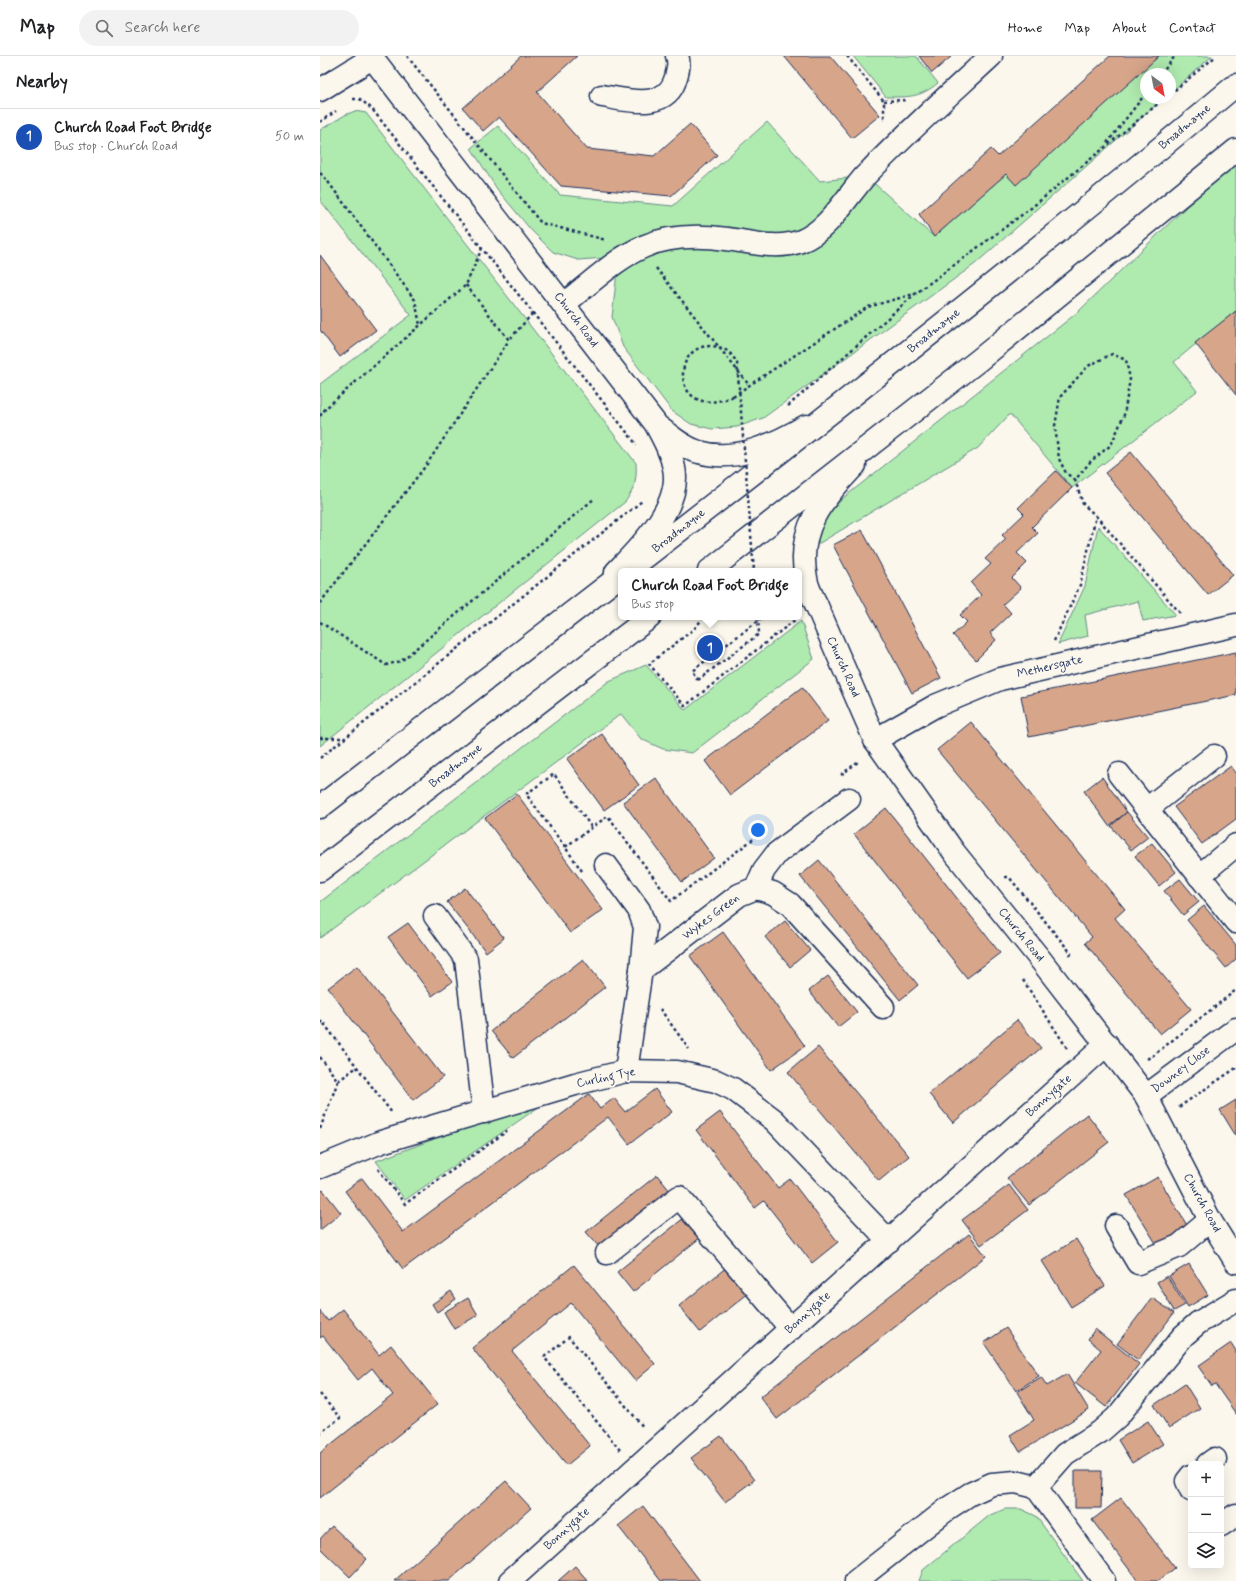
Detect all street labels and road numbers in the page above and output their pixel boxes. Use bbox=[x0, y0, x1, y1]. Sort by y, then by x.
street label: Broadmayne bbox=[1156, 100, 1215, 154]
street label: Church Road bbox=[550, 289, 602, 351]
street label: Broadmayne bbox=[904, 305, 964, 357]
street label: Broadmayne bbox=[649, 505, 709, 557]
street label: Church Road bbox=[822, 634, 864, 700]
street label: Methersgate bbox=[1016, 652, 1085, 682]
street label: Broadmayne bbox=[426, 740, 486, 792]
street label: Wykes Green bbox=[679, 890, 743, 944]
street label: Church Road bbox=[994, 905, 1048, 965]
street label: Downey Close bbox=[1148, 1043, 1214, 1097]
street label: Curling Tye bbox=[575, 1064, 637, 1093]
street label: Bonnygate bbox=[1023, 1071, 1076, 1122]
street label: Church Road bbox=[1179, 1171, 1225, 1235]
street label: Bonnygate bbox=[782, 1288, 835, 1339]
street label: Bonnygate bbox=[541, 1504, 594, 1555]

